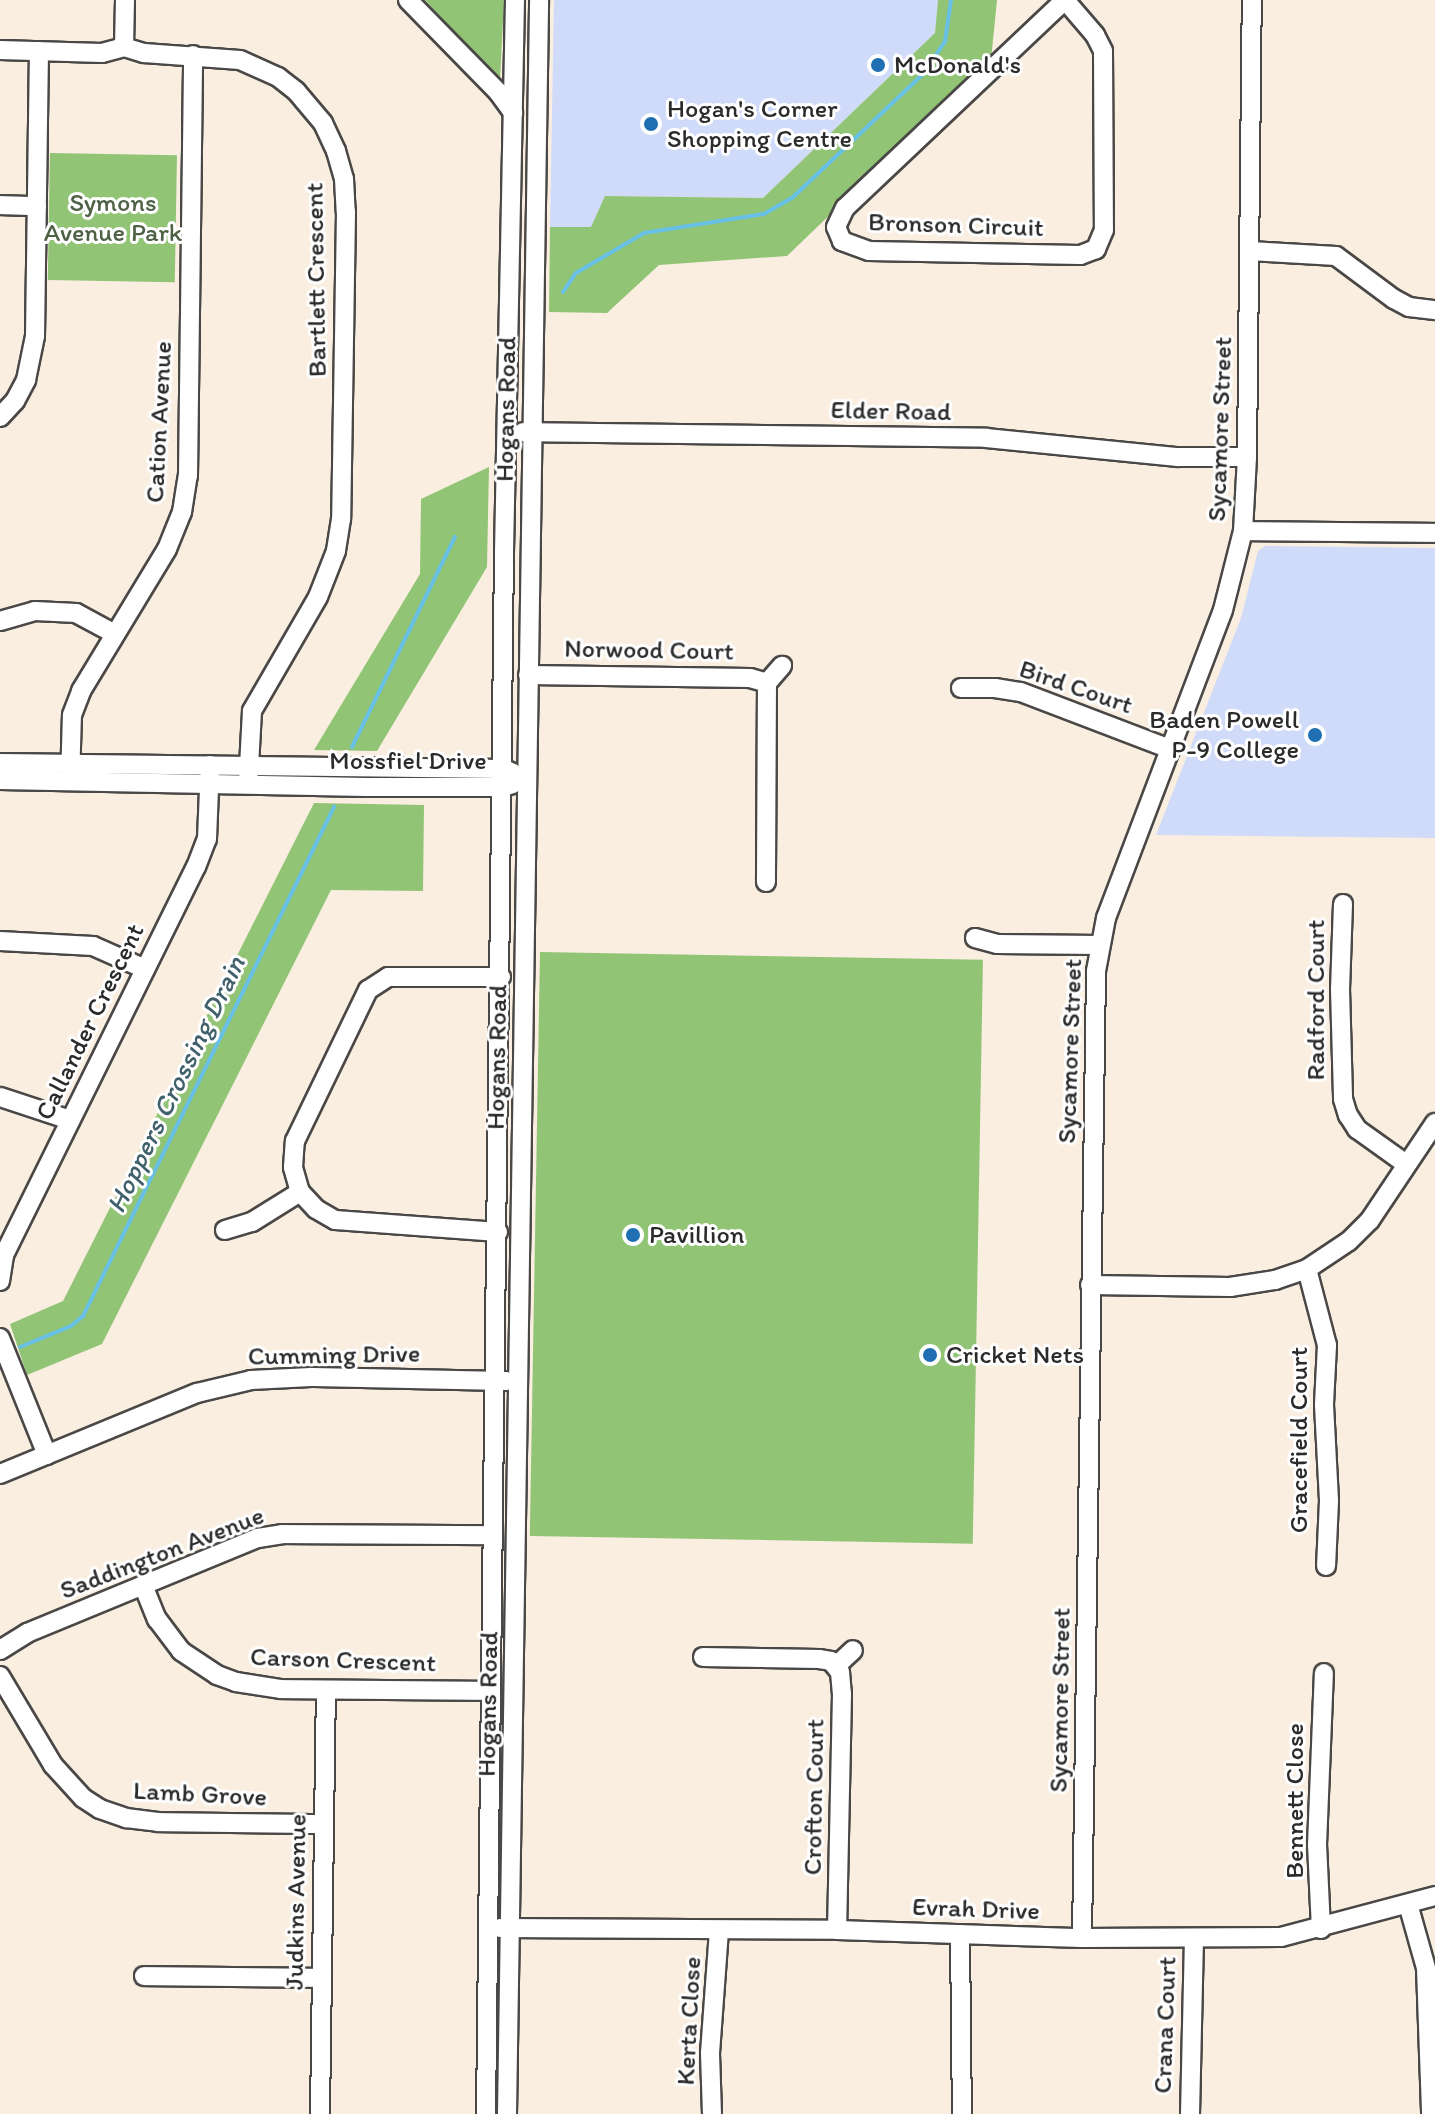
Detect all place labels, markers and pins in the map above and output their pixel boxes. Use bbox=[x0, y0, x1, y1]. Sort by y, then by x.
place label: McDonald's bbox=[894, 49, 1021, 81]
marker: McDonald's bbox=[869, 56, 887, 74]
place label: Hogan's Corner Shopping Centre bbox=[667, 93, 852, 154]
marker: Hogan's Corner Shopping Centre bbox=[642, 115, 660, 133]
place label: Baden Powell P-9 College bbox=[1150, 704, 1299, 766]
marker: Baden Powell P-9 College bbox=[1306, 726, 1324, 744]
place label: Pavillion bbox=[649, 1219, 744, 1251]
marker: Pavillion bbox=[624, 1226, 642, 1244]
place label: Cricket Nets bbox=[946, 1339, 1084, 1371]
marker: Cricket Nets bbox=[921, 1346, 939, 1364]

